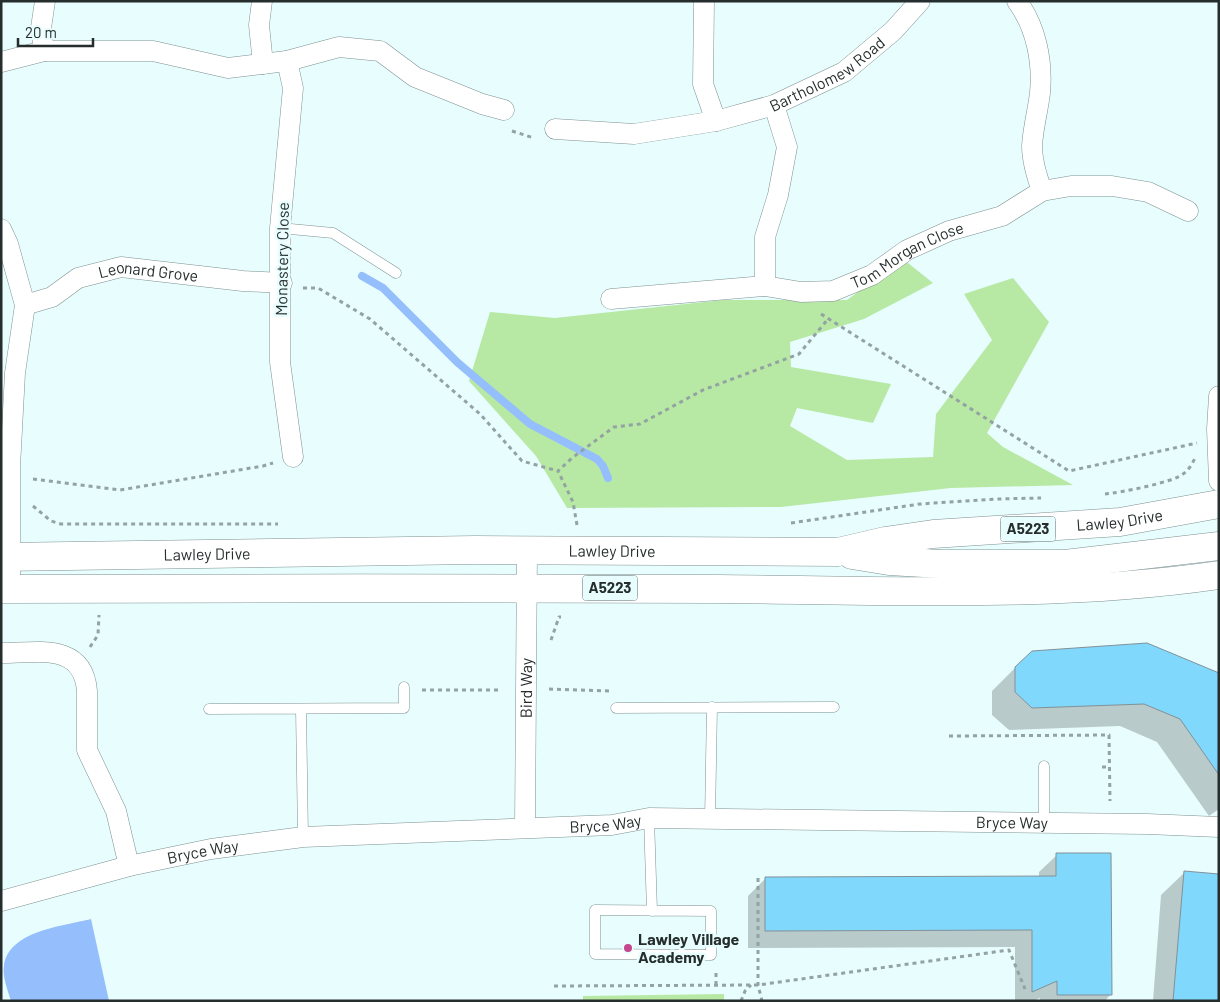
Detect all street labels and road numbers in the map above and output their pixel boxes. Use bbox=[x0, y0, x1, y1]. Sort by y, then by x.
street label: Bartholomew Road bbox=[766, 32, 888, 115]
street label: Monastery Close bbox=[271, 202, 292, 316]
street label: Tom Morgan Close bbox=[848, 217, 966, 292]
street label: Leonard Grove bbox=[96, 257, 199, 285]
street label: Lawley Drive bbox=[1076, 504, 1164, 534]
road number: A5223 bbox=[1000, 516, 1056, 542]
street label: Lawley Drive bbox=[568, 541, 656, 560]
street label: Lawley Drive bbox=[163, 543, 251, 564]
road number: A5223 bbox=[582, 576, 638, 600]
street label: Bird Way bbox=[516, 657, 535, 718]
street label: Bryce Way bbox=[569, 810, 643, 836]
street label: Bryce Way bbox=[976, 812, 1049, 832]
street label: Bryce Way bbox=[165, 835, 240, 867]

